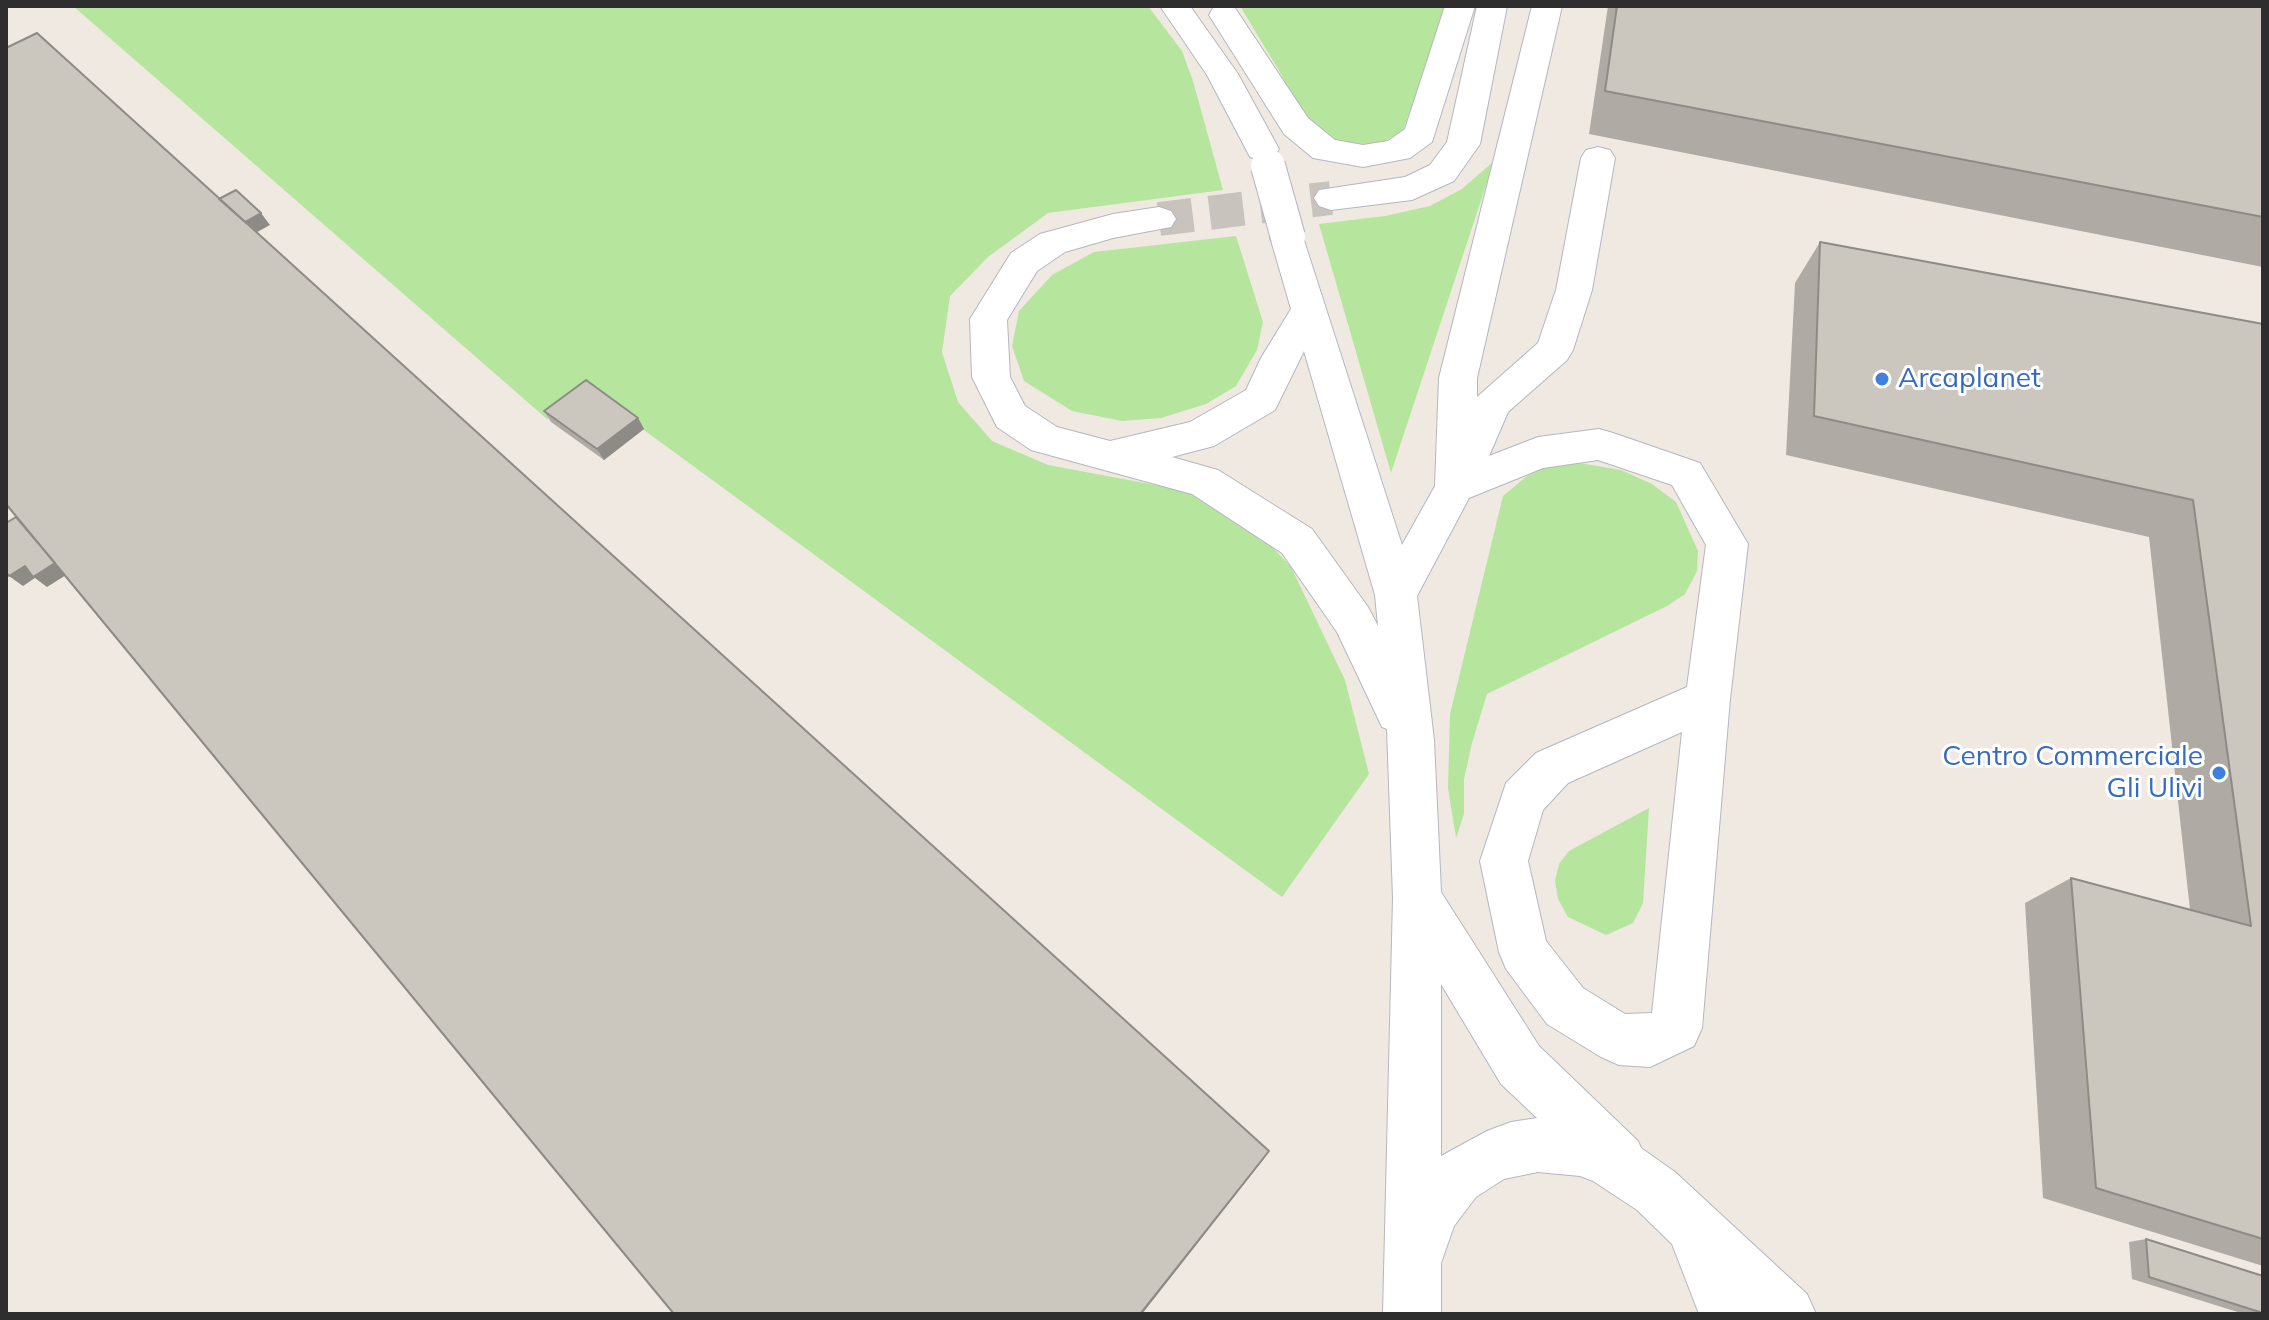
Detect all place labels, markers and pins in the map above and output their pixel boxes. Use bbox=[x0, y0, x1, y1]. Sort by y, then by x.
place label: Arcaplanet bbox=[1898, 362, 2041, 396]
marker: Arcaplanet bbox=[1873, 370, 1891, 388]
place label: Centro Commerciale Gli Ulivi bbox=[1942, 740, 2203, 806]
marker: Centro Commerciale Gli Ulivi bbox=[2210, 764, 2228, 782]

